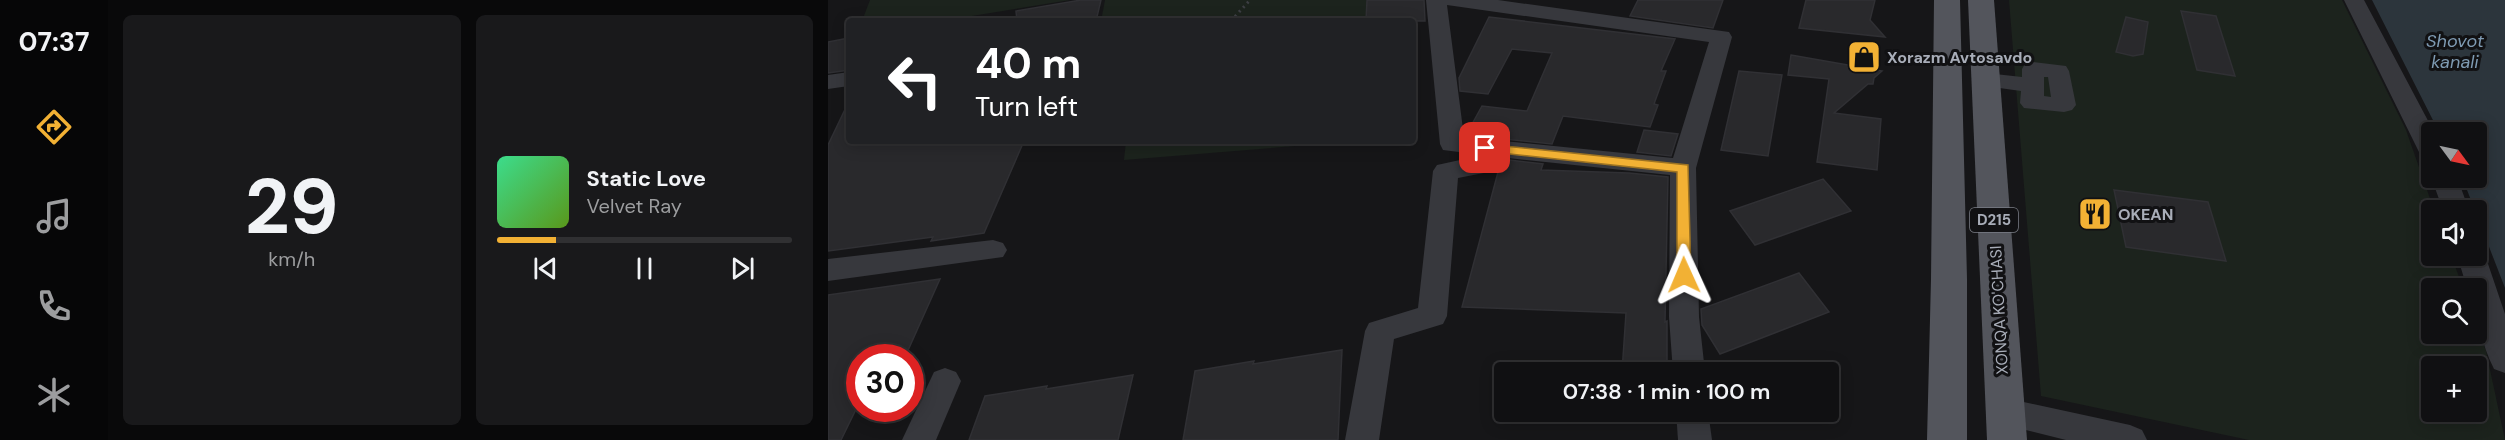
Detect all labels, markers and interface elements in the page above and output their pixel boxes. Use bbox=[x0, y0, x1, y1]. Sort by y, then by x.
text: 07:37 bbox=[19, 24, 89, 59]
water label: Shovot kanali bbox=[2426, 29, 2485, 74]
text: 40 m bbox=[975, 36, 1081, 91]
shop icon: Xorazm Avtosavdo bbox=[1846, 39, 1882, 75]
icon: left bbox=[876, 42, 954, 120]
place label: Xorazm Avtosavdo bbox=[1887, 47, 2032, 68]
text: Turn left bbox=[975, 89, 1078, 124]
icon: directions bbox=[33, 106, 75, 148]
pin bbox=[1459, 122, 1510, 173]
north arrow bbox=[2421, 122, 2487, 188]
map controls bbox=[2421, 122, 2487, 422]
icon: arrive bbox=[1468, 131, 1501, 164]
text: 29 bbox=[245, 156, 339, 257]
text: Static Love bbox=[587, 164, 706, 193]
text: Velvet Ray bbox=[587, 193, 682, 219]
icon: music bbox=[33, 195, 75, 237]
restaurant icon: OKEAN bbox=[2077, 196, 2113, 232]
button: sound bbox=[2421, 200, 2487, 266]
place label: OKEAN bbox=[2118, 204, 2173, 225]
road number: D215 bbox=[1970, 208, 2018, 232]
position arrow bbox=[1652, 243, 1716, 307]
street label: XONQA KO'CHASI bbox=[1985, 245, 2013, 375]
text: km/h bbox=[268, 246, 315, 272]
icon: previous bbox=[529, 252, 562, 285]
icon: pause bbox=[628, 252, 661, 285]
icon: next bbox=[726, 252, 759, 285]
button: search bbox=[2421, 278, 2487, 344]
icon: phone bbox=[33, 285, 75, 327]
speed limit sign: 30 bbox=[846, 344, 924, 422]
button: + bbox=[2421, 356, 2487, 422]
icon: climate bbox=[33, 374, 75, 416]
text: 07:38 · 1 min · 100 m bbox=[1563, 377, 1770, 406]

